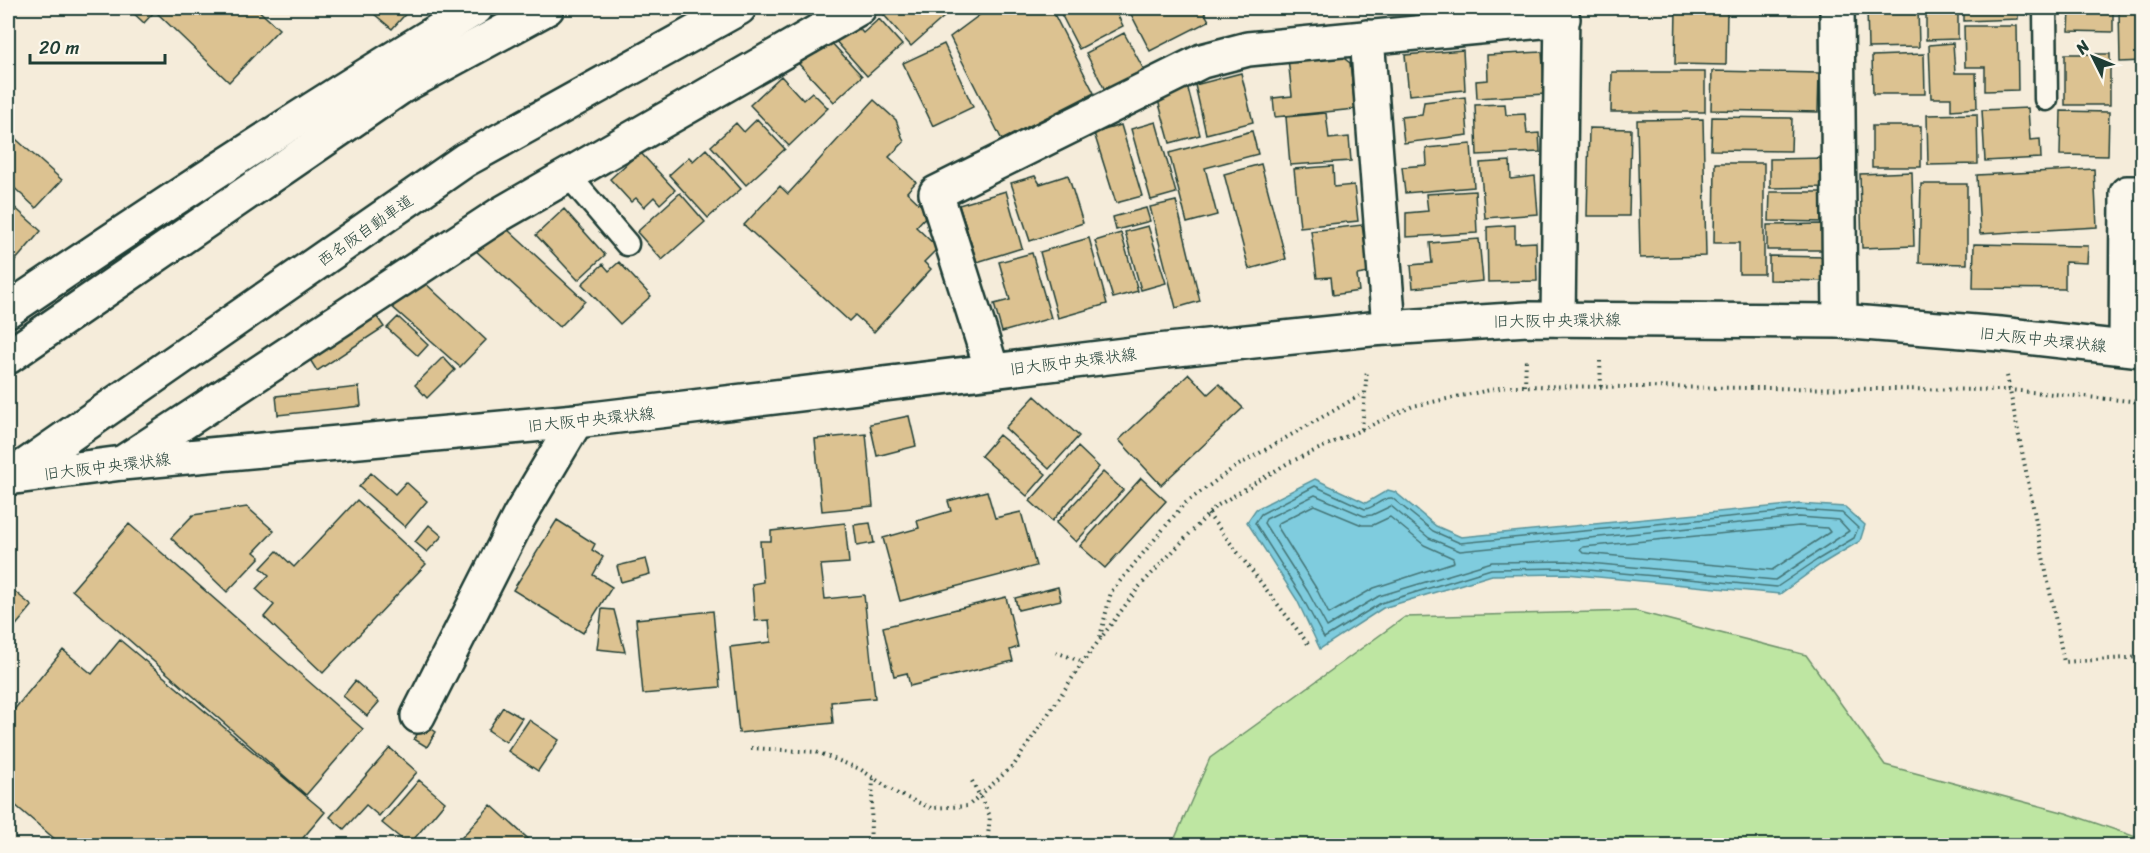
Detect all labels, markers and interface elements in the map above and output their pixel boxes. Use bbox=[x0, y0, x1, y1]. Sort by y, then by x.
scale bar bbox=[30, 27, 165, 65]
north arrow bbox=[2063, 27, 2123, 87]
text: 20 m bbox=[39, 32, 79, 64]
text: N bbox=[2067, 33, 2097, 62]
street label: 西名阪自動車道 bbox=[311, 186, 419, 274]
street label: 旧大阪中央環状線 bbox=[1493, 305, 1621, 336]
street label: 旧大阪中央環状線 bbox=[1978, 318, 2108, 361]
street label: 旧大阪中央環状線 bbox=[1008, 339, 1138, 384]
street label: 旧大阪中央環状線 bbox=[526, 398, 656, 441]
street label: 旧大阪中央環状線 bbox=[42, 444, 172, 489]

